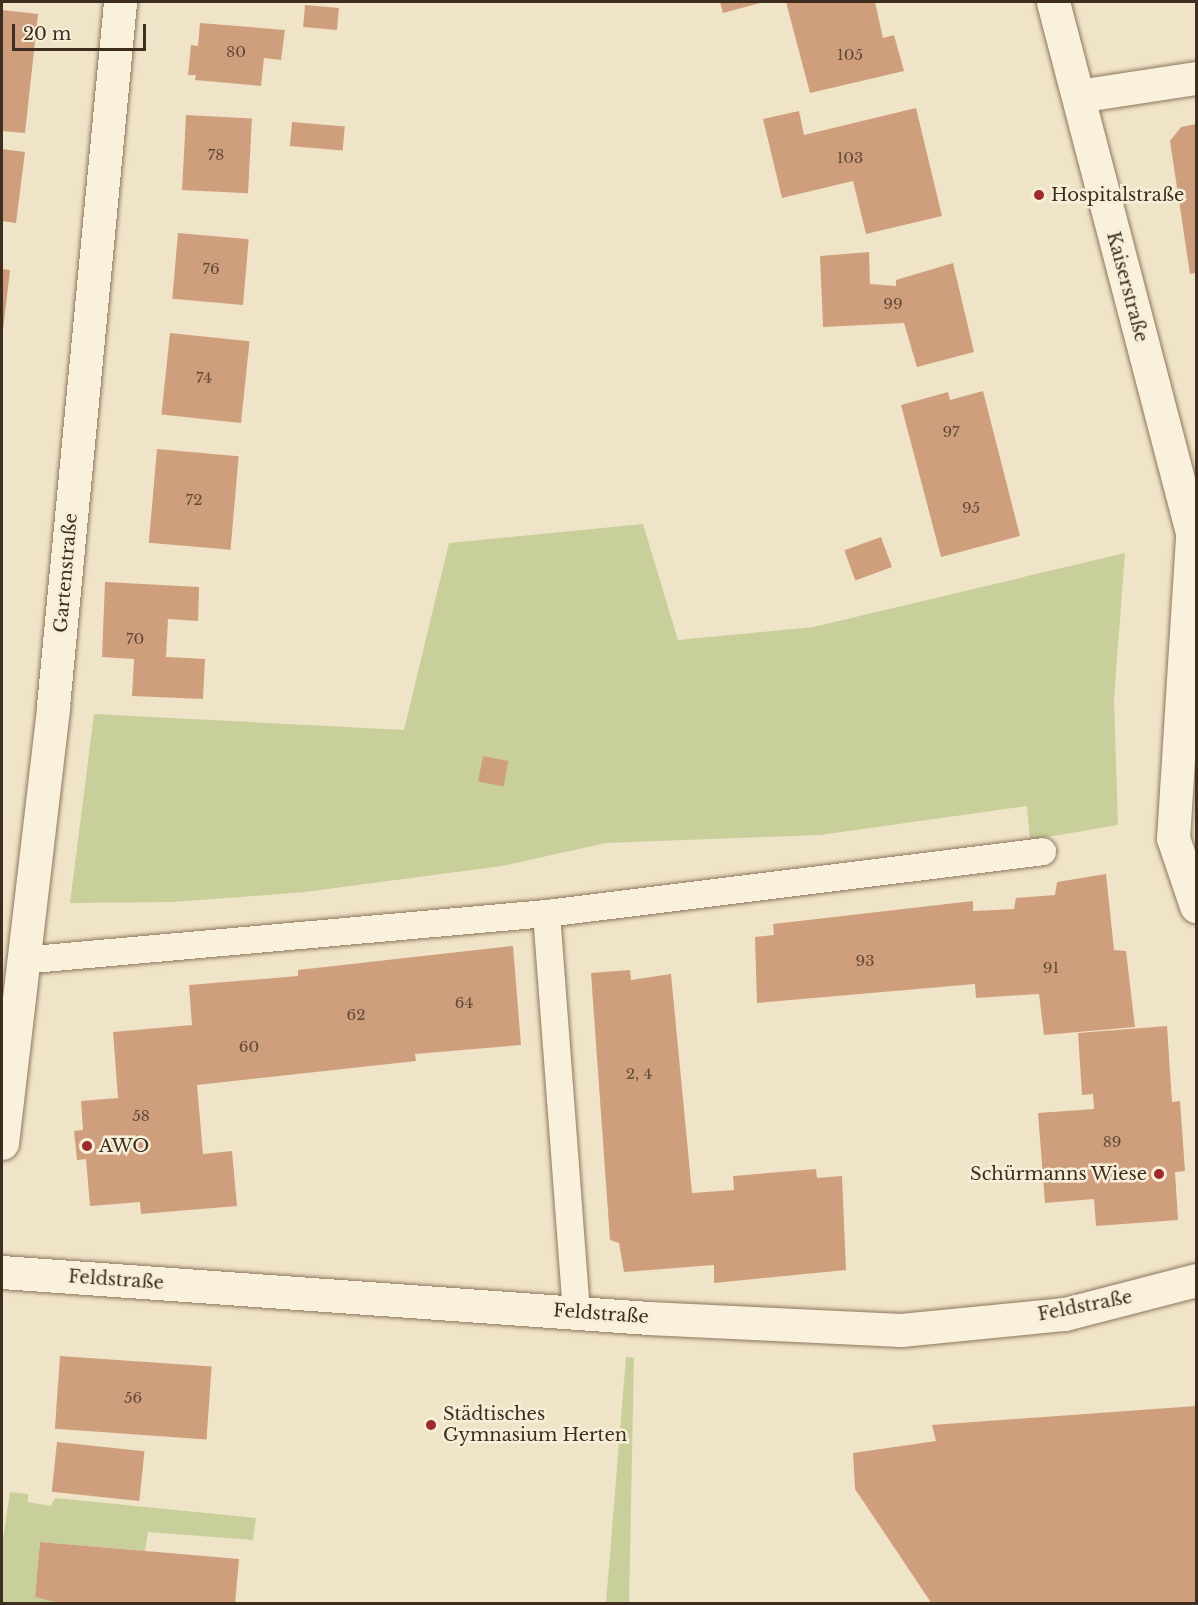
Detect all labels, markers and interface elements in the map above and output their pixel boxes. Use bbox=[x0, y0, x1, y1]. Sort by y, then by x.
scale bar bbox=[15, 12, 148, 50]
text: 20 m bbox=[23, 23, 71, 45]
house number: 80 bbox=[226, 43, 246, 61]
house number: 105 bbox=[837, 46, 863, 64]
house number: 78 bbox=[208, 146, 224, 164]
house number: 103 bbox=[837, 149, 863, 167]
place label: Hospitalstraße bbox=[1051, 184, 1184, 206]
marker: Hospitalstraße bbox=[1032, 188, 1046, 202]
street label: Kaiserstraße bbox=[1102, 229, 1152, 345]
house number: 76 bbox=[202, 260, 220, 278]
house number: 99 bbox=[883, 295, 903, 313]
house number: 74 bbox=[196, 369, 212, 387]
house number: 97 bbox=[942, 423, 960, 441]
house number: 72 bbox=[186, 491, 202, 509]
house number: 95 bbox=[962, 499, 980, 517]
street label: Gartenstraße bbox=[50, 512, 82, 634]
house number: 70 bbox=[126, 630, 144, 648]
house number: 93 bbox=[856, 952, 874, 970]
house number: 91 bbox=[1043, 959, 1059, 977]
house number: 64 bbox=[455, 994, 473, 1012]
house number: 62 bbox=[347, 1006, 365, 1024]
house number: 60 bbox=[239, 1038, 259, 1056]
house number: 2, 4 bbox=[626, 1065, 652, 1083]
house number: 58 bbox=[132, 1107, 150, 1125]
house number: 89 bbox=[1103, 1133, 1121, 1151]
place label: AWO bbox=[99, 1135, 149, 1157]
marker: AWO bbox=[80, 1139, 94, 1153]
place label: Schürmanns Wiese bbox=[969, 1163, 1147, 1185]
marker: Schürmanns Wiese bbox=[1152, 1167, 1166, 1181]
street label: Feldstraße bbox=[67, 1266, 165, 1294]
street label: Feldstraße bbox=[1036, 1286, 1134, 1326]
street label: Feldstraße bbox=[552, 1300, 650, 1328]
house number: 56 bbox=[124, 1389, 142, 1407]
place label: Städtisches Gymnasium Herten bbox=[443, 1404, 627, 1446]
marker: Städtisches Gymnasium Herten bbox=[424, 1418, 438, 1432]

